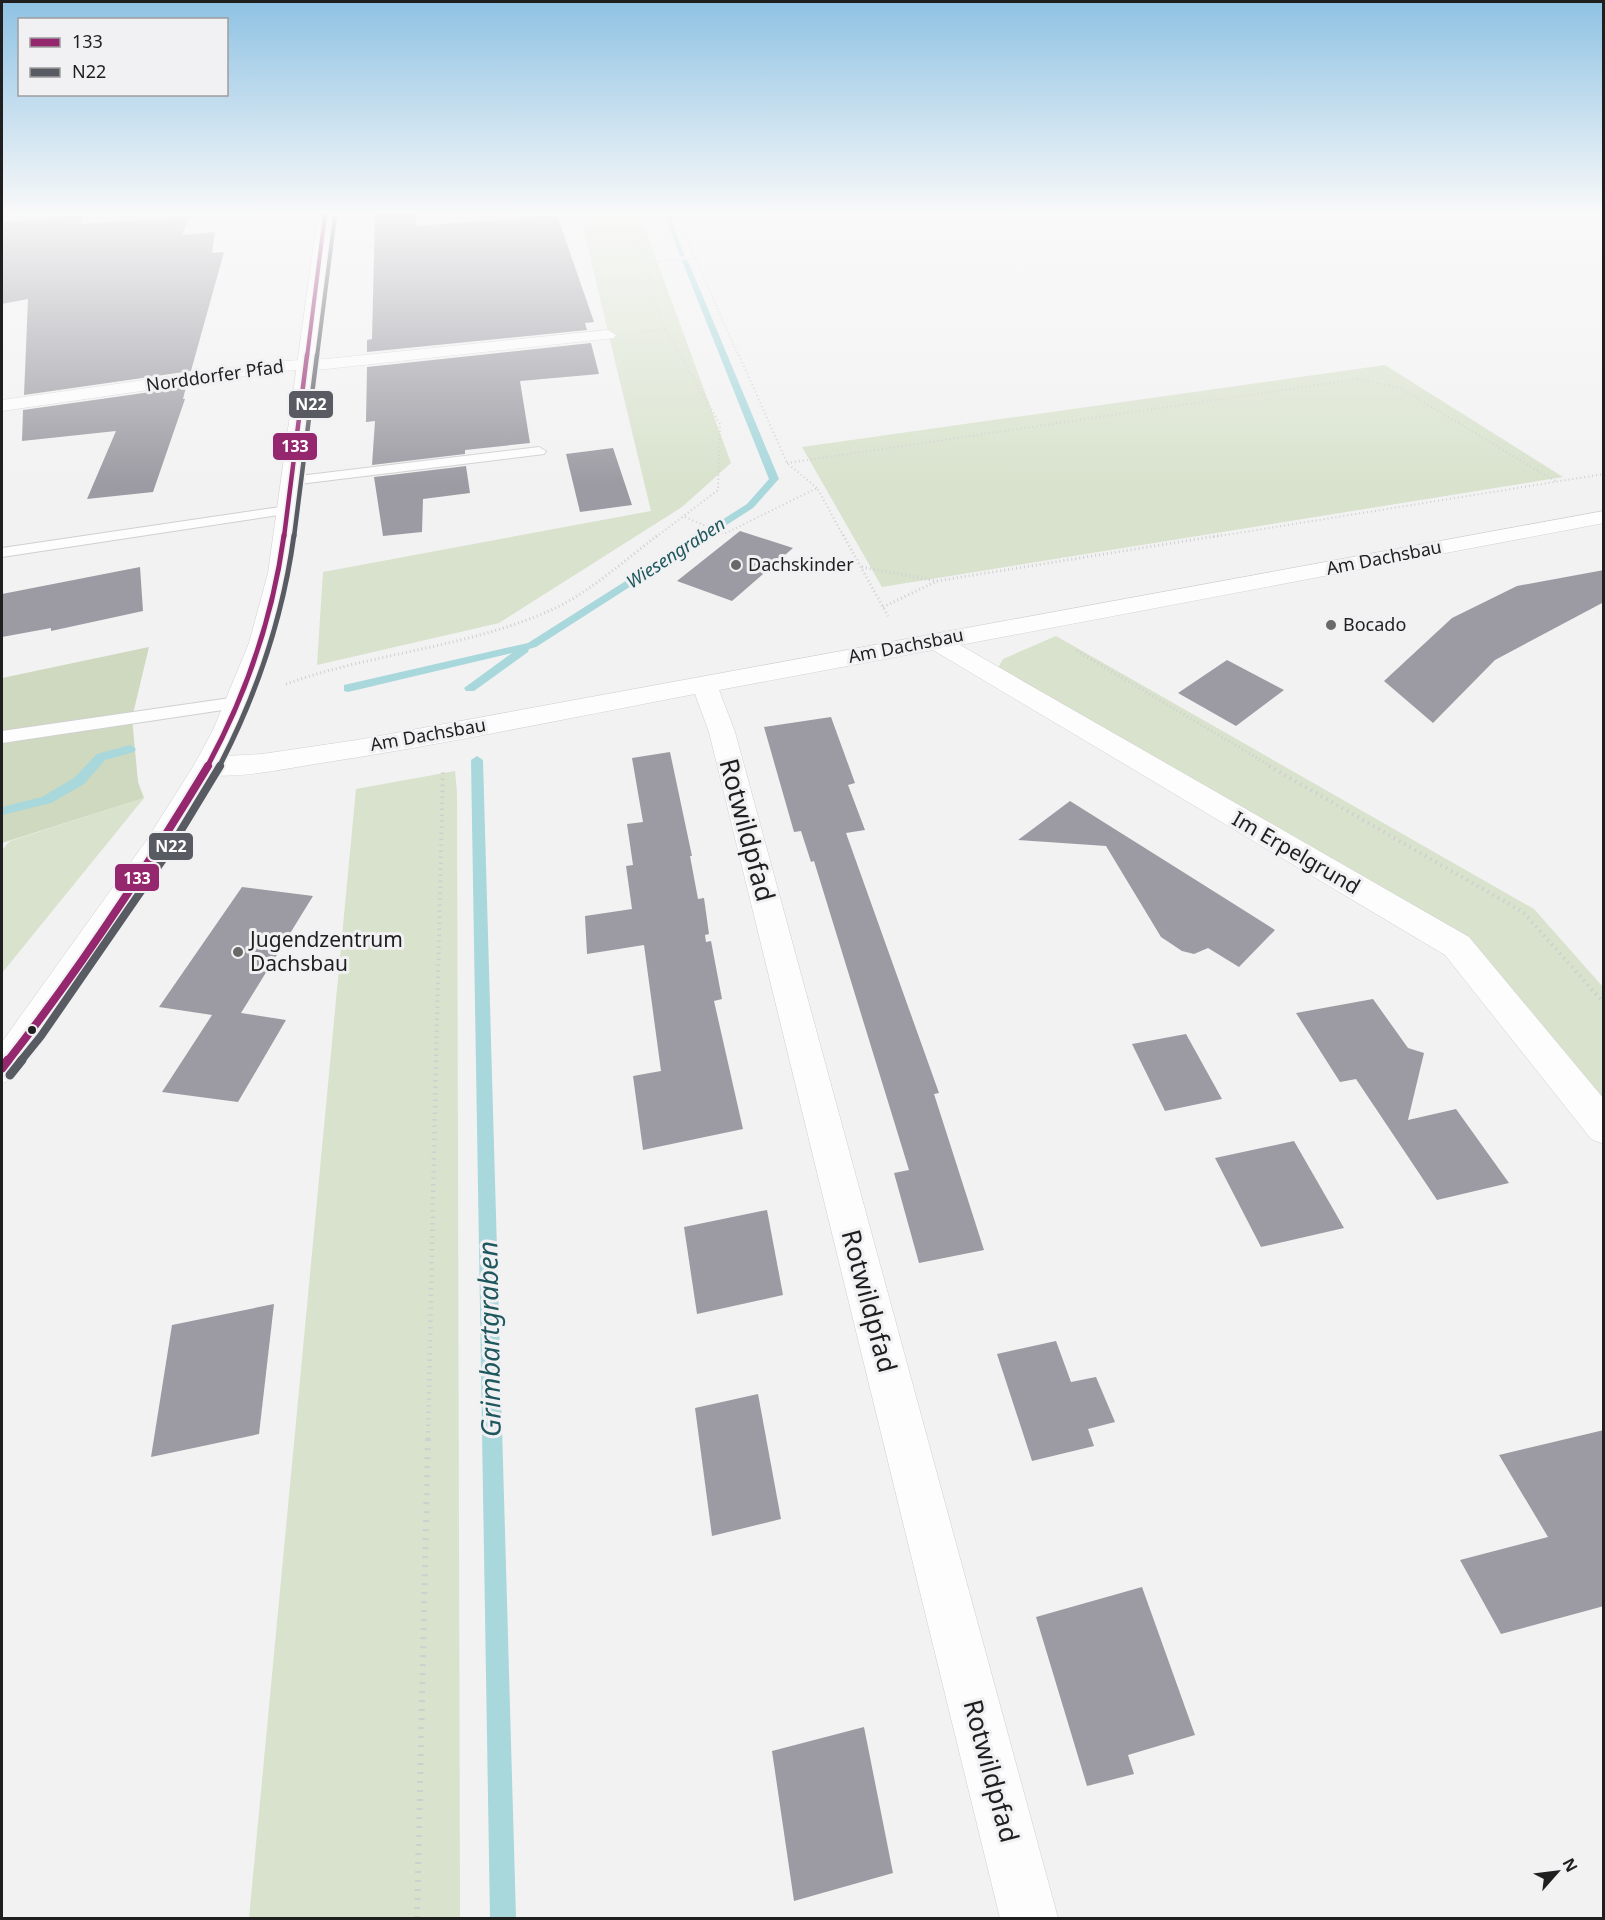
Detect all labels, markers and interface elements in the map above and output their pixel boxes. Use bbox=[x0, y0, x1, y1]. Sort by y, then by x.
legend bbox=[18, 18, 228, 96]
text: 133 bbox=[72, 29, 103, 53]
text: N22 bbox=[72, 59, 106, 83]
street label: Norddorfer Pfad bbox=[144, 353, 285, 397]
line badge: N22 bbox=[288, 390, 334, 419]
text: N22 bbox=[295, 393, 327, 415]
line badge: 133 bbox=[272, 432, 318, 461]
text: 133 bbox=[281, 435, 309, 457]
water label: Wiesengraben bbox=[621, 511, 730, 593]
street label: Am Dachsbau bbox=[1324, 534, 1443, 580]
place label: Dachskinder bbox=[748, 552, 854, 576]
marker: Dachskinder bbox=[729, 558, 743, 572]
place label: Bocado bbox=[1343, 612, 1406, 636]
marker: Bocado bbox=[1324, 618, 1338, 632]
street label: Am Dachsbau bbox=[846, 622, 965, 668]
street label: Am Dachsbau bbox=[368, 712, 487, 756]
street label: Rotwildpfad bbox=[712, 754, 784, 905]
street label: Im Erpelgrund bbox=[1227, 804, 1366, 900]
line badge: N22 bbox=[148, 832, 194, 861]
text: N22 bbox=[155, 835, 187, 857]
line badge: 133 bbox=[114, 863, 160, 892]
text: 133 bbox=[123, 867, 151, 889]
place label: Jugendzentrum Dachsbau bbox=[248, 925, 403, 977]
marker: Jugendzentrum Dachsbau bbox=[231, 945, 245, 959]
unlabelled marker bbox=[26, 1024, 38, 1036]
street label: Rotwildpfad bbox=[834, 1225, 906, 1376]
water label: Grimbartgraben bbox=[468, 1241, 509, 1437]
street label: Rotwildpfad bbox=[956, 1695, 1028, 1846]
north arrow bbox=[1527, 1842, 1587, 1902]
text: N bbox=[1557, 1854, 1583, 1876]

